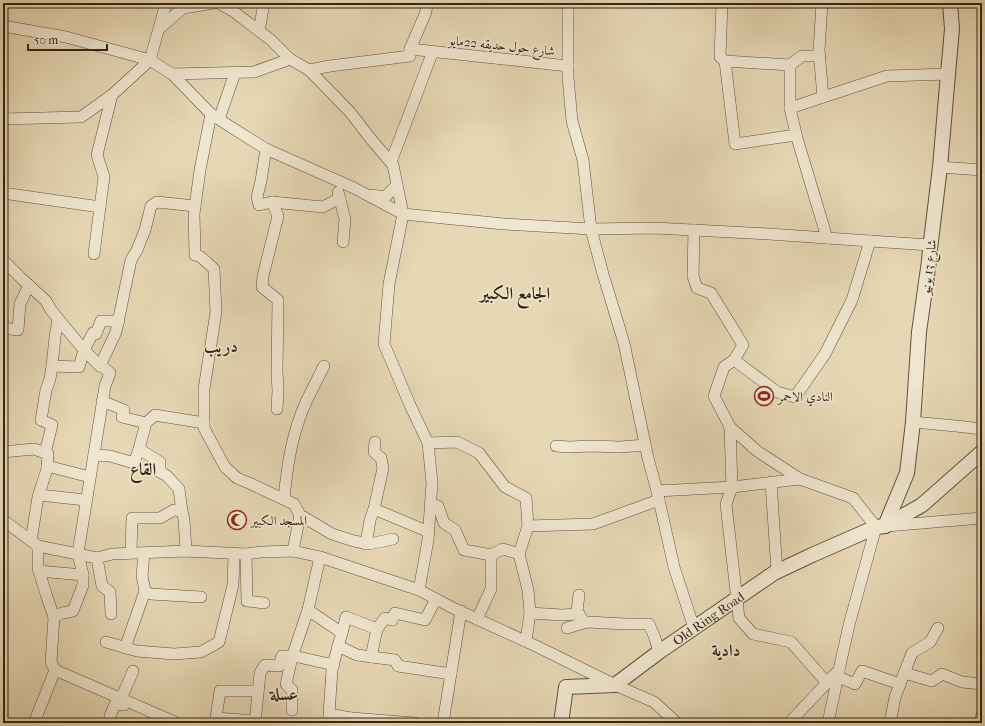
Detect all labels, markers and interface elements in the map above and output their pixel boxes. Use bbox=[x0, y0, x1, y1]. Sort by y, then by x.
scale bar bbox=[28, 26, 107, 52]
street label: شارع حول حديقه 22مايو bbox=[446, 32, 556, 62]
text: 50 m bbox=[34, 33, 58, 47]
street label: شارع 13 يونيو bbox=[917, 239, 943, 298]
district label: الجامع الكبير bbox=[478, 283, 550, 309]
district label: دريب bbox=[204, 336, 238, 357]
sports icon: النادي الاحمر bbox=[753, 385, 775, 407]
place label: النادي الاحمر bbox=[776, 389, 833, 407]
district label: القاع bbox=[130, 459, 156, 483]
mosque icon: المسجد الكبير bbox=[226, 509, 248, 531]
place label: المسجد الكبير bbox=[249, 513, 307, 529]
street label: Old Ring Road bbox=[670, 588, 748, 648]
district label: دادية bbox=[712, 640, 740, 661]
district label: عسلة bbox=[269, 684, 298, 704]

